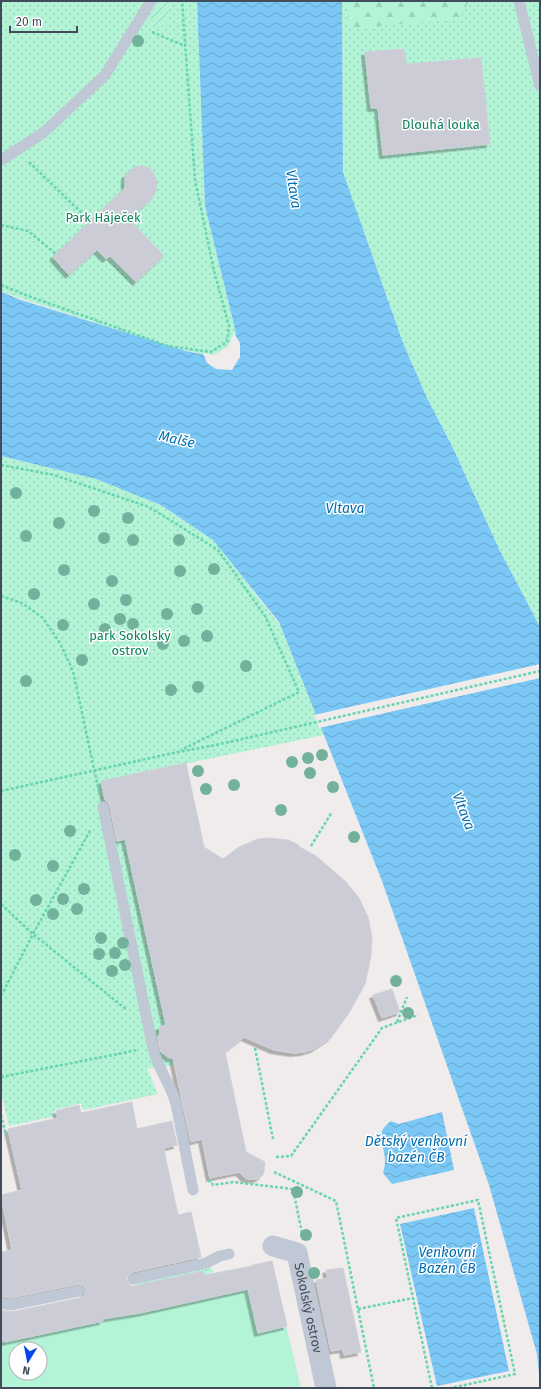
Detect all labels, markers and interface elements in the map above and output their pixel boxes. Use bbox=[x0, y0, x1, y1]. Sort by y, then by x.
scale bar bbox=[10, 8, 77, 34]
text: 20 m bbox=[16, 15, 42, 29]
park label: Dlouhá louka bbox=[402, 117, 480, 132]
water label: Vltava bbox=[282, 168, 305, 210]
park label: Park Háječek bbox=[65, 210, 141, 225]
water label: Malše bbox=[157, 427, 197, 452]
water label: Vltava bbox=[325, 500, 365, 517]
park label: park Sokolský ostrov bbox=[89, 628, 171, 658]
water label: Vltava bbox=[449, 790, 478, 832]
water label: Dětský venkovní bazén ČB bbox=[365, 1133, 468, 1166]
water label: Venkovní Bazén ČB bbox=[418, 1244, 477, 1277]
street label: Sokolský ostrov bbox=[291, 1261, 325, 1355]
north arrow bbox=[8, 1341, 48, 1381]
text: N bbox=[22, 1363, 31, 1377]

